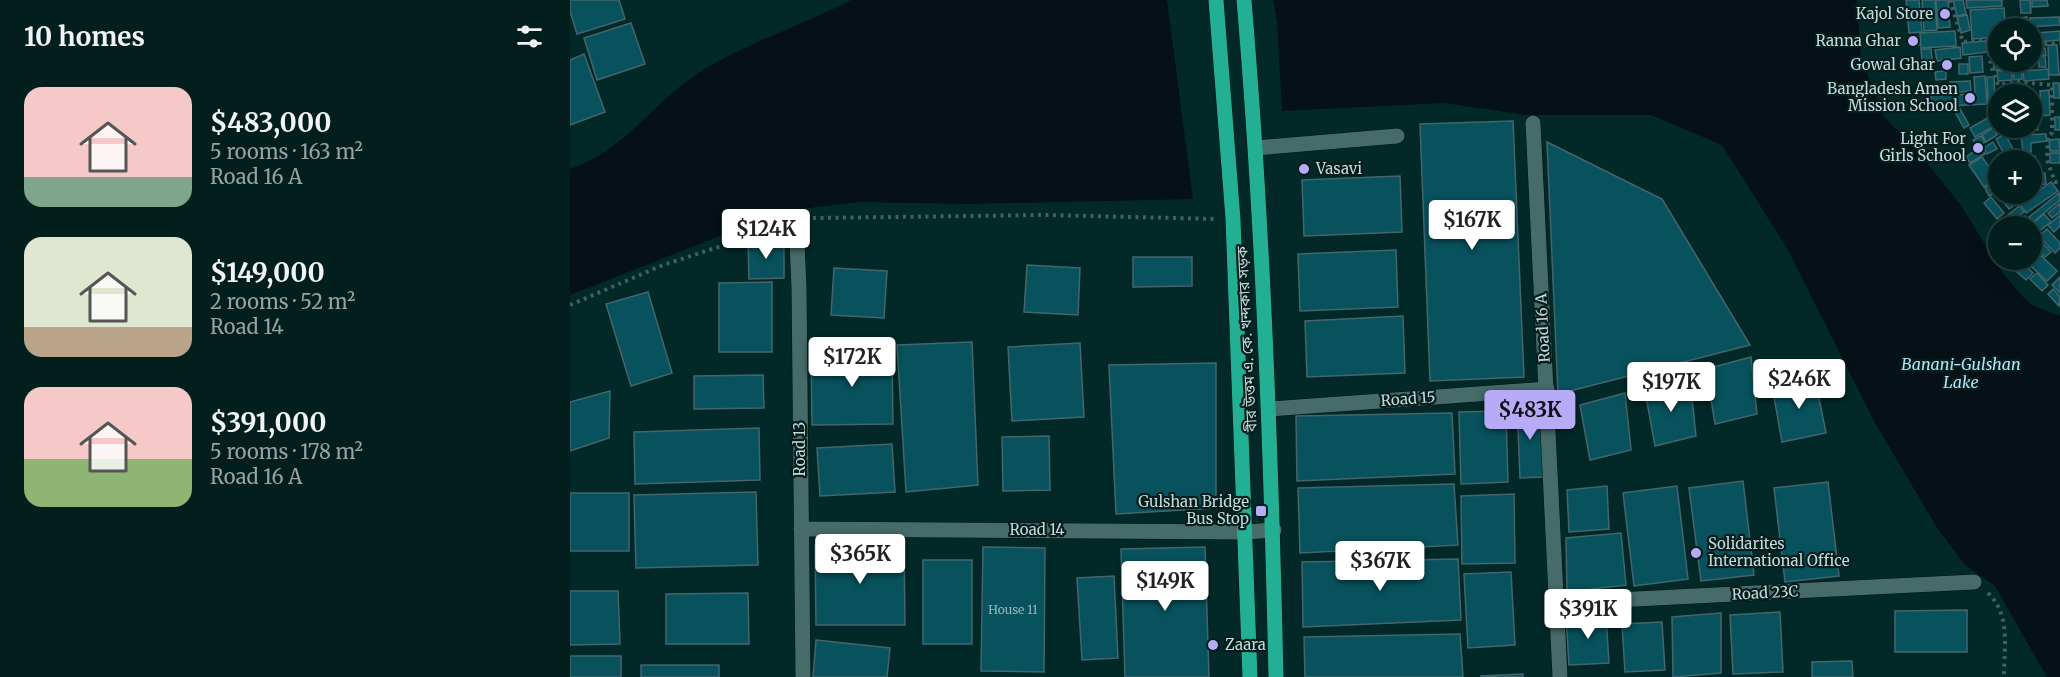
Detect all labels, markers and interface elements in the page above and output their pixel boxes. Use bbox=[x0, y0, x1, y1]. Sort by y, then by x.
place label: Kajol Store bbox=[1856, 4, 1933, 23]
marker: Kajol Store bbox=[1938, 7, 1952, 21]
map controls bbox=[1988, 18, 2042, 270]
button: locate bbox=[1988, 18, 2042, 72]
text: 10 homes bbox=[24, 20, 145, 53]
icon: filters bbox=[513, 20, 546, 53]
place label: Ranna Ghar bbox=[1815, 31, 1901, 50]
marker: Ranna Ghar bbox=[1906, 34, 1920, 48]
place label: Gowal Ghar bbox=[1851, 55, 1935, 74]
marker: Gowal Ghar bbox=[1940, 58, 1954, 72]
place label: Bangladesh Amen Mission School bbox=[1827, 79, 1958, 115]
button: layers bbox=[1988, 84, 2042, 138]
marker: Bangladesh Amen Mission School bbox=[1963, 91, 1977, 105]
text: $483,000 bbox=[210, 106, 332, 139]
icon: home bbox=[72, 111, 144, 183]
place label: Light For Girls School bbox=[1880, 129, 1966, 165]
text: 5 rooms · 163 m² bbox=[210, 139, 363, 164]
marker: Light For Girls School bbox=[1971, 141, 1985, 155]
button: + bbox=[1988, 150, 2042, 204]
place label: Vasavi bbox=[1315, 159, 1362, 178]
marker: Vasavi bbox=[1297, 162, 1311, 176]
text: Road 16 A bbox=[210, 164, 302, 189]
pin: $167K bbox=[1430, 200, 1514, 251]
text: $167K bbox=[1443, 207, 1501, 232]
pin: $124K bbox=[724, 209, 808, 260]
text: $124K bbox=[736, 216, 796, 241]
button: − bbox=[1988, 216, 2042, 270]
street label: বীর উত্তম এ. কে. খন্দকার সড়ক bbox=[1232, 245, 1261, 433]
text: $149,000 bbox=[210, 256, 325, 289]
icon: home bbox=[72, 261, 144, 333]
text: 2 rooms · 52 m² bbox=[210, 289, 355, 314]
street label: Road 16 A bbox=[1531, 292, 1554, 363]
text: Road 14 bbox=[210, 314, 284, 339]
pin: $172K bbox=[810, 337, 894, 388]
text: $172K bbox=[823, 344, 881, 369]
water label: Banani-Gulshan Lake bbox=[1901, 354, 2021, 392]
pin: $246K bbox=[1757, 359, 1841, 410]
pin: $197K bbox=[1629, 362, 1713, 413]
text: $246K bbox=[1767, 366, 1831, 391]
text: $197K bbox=[1641, 369, 1701, 394]
street label: Road 15 bbox=[1380, 387, 1436, 410]
pin: $483K bbox=[1488, 390, 1572, 441]
text: $483K bbox=[1498, 397, 1562, 422]
text: $391,000 bbox=[210, 406, 327, 439]
icon: home bbox=[72, 411, 144, 483]
street label: Road 13 bbox=[790, 422, 809, 476]
text: 5 rooms · 178 m² bbox=[210, 439, 363, 464]
text: Road 16 A bbox=[210, 464, 302, 489]
place label: Gulshan Bridge Bus Stop bbox=[1138, 492, 1249, 528]
marker: Gulshan Bridge Bus Stop bbox=[1254, 504, 1268, 518]
street label: Road 14 bbox=[1009, 520, 1065, 539]
pin: $365K bbox=[818, 534, 902, 585]
place label: Solidarites International Office bbox=[1708, 534, 1850, 570]
text: $365K bbox=[829, 541, 891, 566]
pin: $367K bbox=[1338, 541, 1422, 592]
marker: Solidarites International Office bbox=[1689, 546, 1703, 560]
text: $367K bbox=[1349, 548, 1411, 573]
pin: $149K bbox=[1123, 561, 1207, 612]
text: $149K bbox=[1136, 568, 1194, 593]
street label: Road 23C bbox=[1731, 581, 1799, 604]
pin: $391K bbox=[1546, 589, 1630, 640]
text: $391K bbox=[1558, 596, 1618, 621]
house number: House 11 bbox=[988, 602, 1038, 617]
place label: Zaara bbox=[1225, 635, 1266, 654]
marker: Zaara bbox=[1206, 638, 1220, 652]

